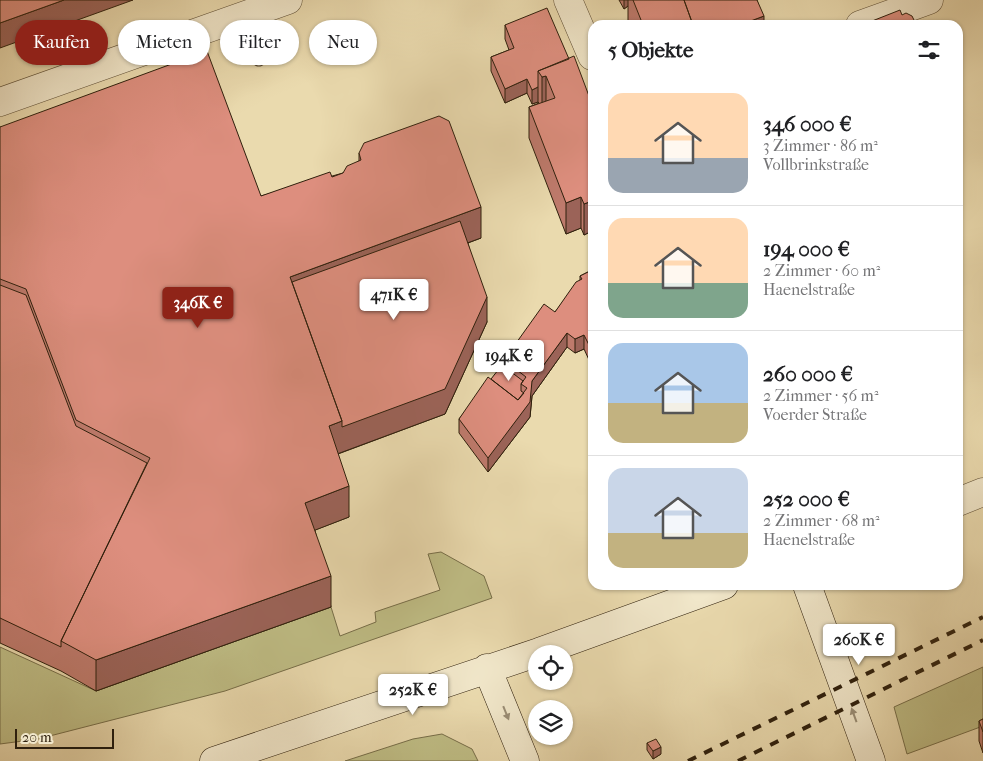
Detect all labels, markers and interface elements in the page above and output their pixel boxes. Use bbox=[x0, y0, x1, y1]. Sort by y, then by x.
chip: Kaufen bbox=[15, 20, 108, 65]
chip: Mieten bbox=[118, 20, 210, 65]
chip: Filter bbox=[220, 20, 299, 65]
chip: Neu bbox=[309, 20, 377, 65]
icon: filters bbox=[915, 36, 943, 64]
text: 5 Objekte bbox=[608, 38, 693, 62]
text: 346 000 € bbox=[763, 112, 852, 136]
icon: home bbox=[648, 113, 708, 173]
text: 3 Zimmer · 86 m² bbox=[763, 136, 878, 155]
text: Vollbrinkstraße bbox=[763, 155, 869, 174]
text: 194 000 € bbox=[763, 237, 850, 261]
icon: home bbox=[648, 238, 708, 298]
text: 2 Zimmer · 60 m² bbox=[763, 261, 880, 280]
pin: 471K € bbox=[353, 278, 435, 321]
text: Haenelstraße bbox=[763, 280, 855, 299]
text: 471K € bbox=[371, 285, 418, 304]
pin: 346K € bbox=[157, 286, 239, 329]
text: 346K € bbox=[173, 293, 223, 312]
pin: 194K € bbox=[468, 340, 550, 382]
text: 194K € bbox=[485, 346, 533, 365]
text: 260 000 € bbox=[763, 362, 853, 386]
icon: home bbox=[648, 363, 708, 423]
text: 2 Zimmer · 56 m² bbox=[763, 386, 878, 405]
text: Voerder Straße bbox=[763, 405, 867, 424]
text: 252 000 € bbox=[763, 487, 850, 511]
icon: home bbox=[648, 488, 708, 548]
text: 2 Zimmer · 68 m² bbox=[763, 511, 880, 530]
text: Haenelstraße bbox=[763, 530, 855, 549]
pin: 260K € bbox=[818, 624, 900, 666]
text: 260K € bbox=[834, 630, 884, 649]
map controls bbox=[528, 645, 573, 745]
button: locate bbox=[528, 645, 573, 690]
pin: 252K € bbox=[372, 674, 454, 716]
text: 252K € bbox=[389, 680, 437, 699]
button: layers bbox=[528, 700, 573, 745]
one-way arrow bbox=[502, 706, 510, 720]
one-way arrow bbox=[850, 707, 858, 722]
scale bar bbox=[15, 726, 114, 749]
text: 20 m bbox=[22, 729, 52, 746]

